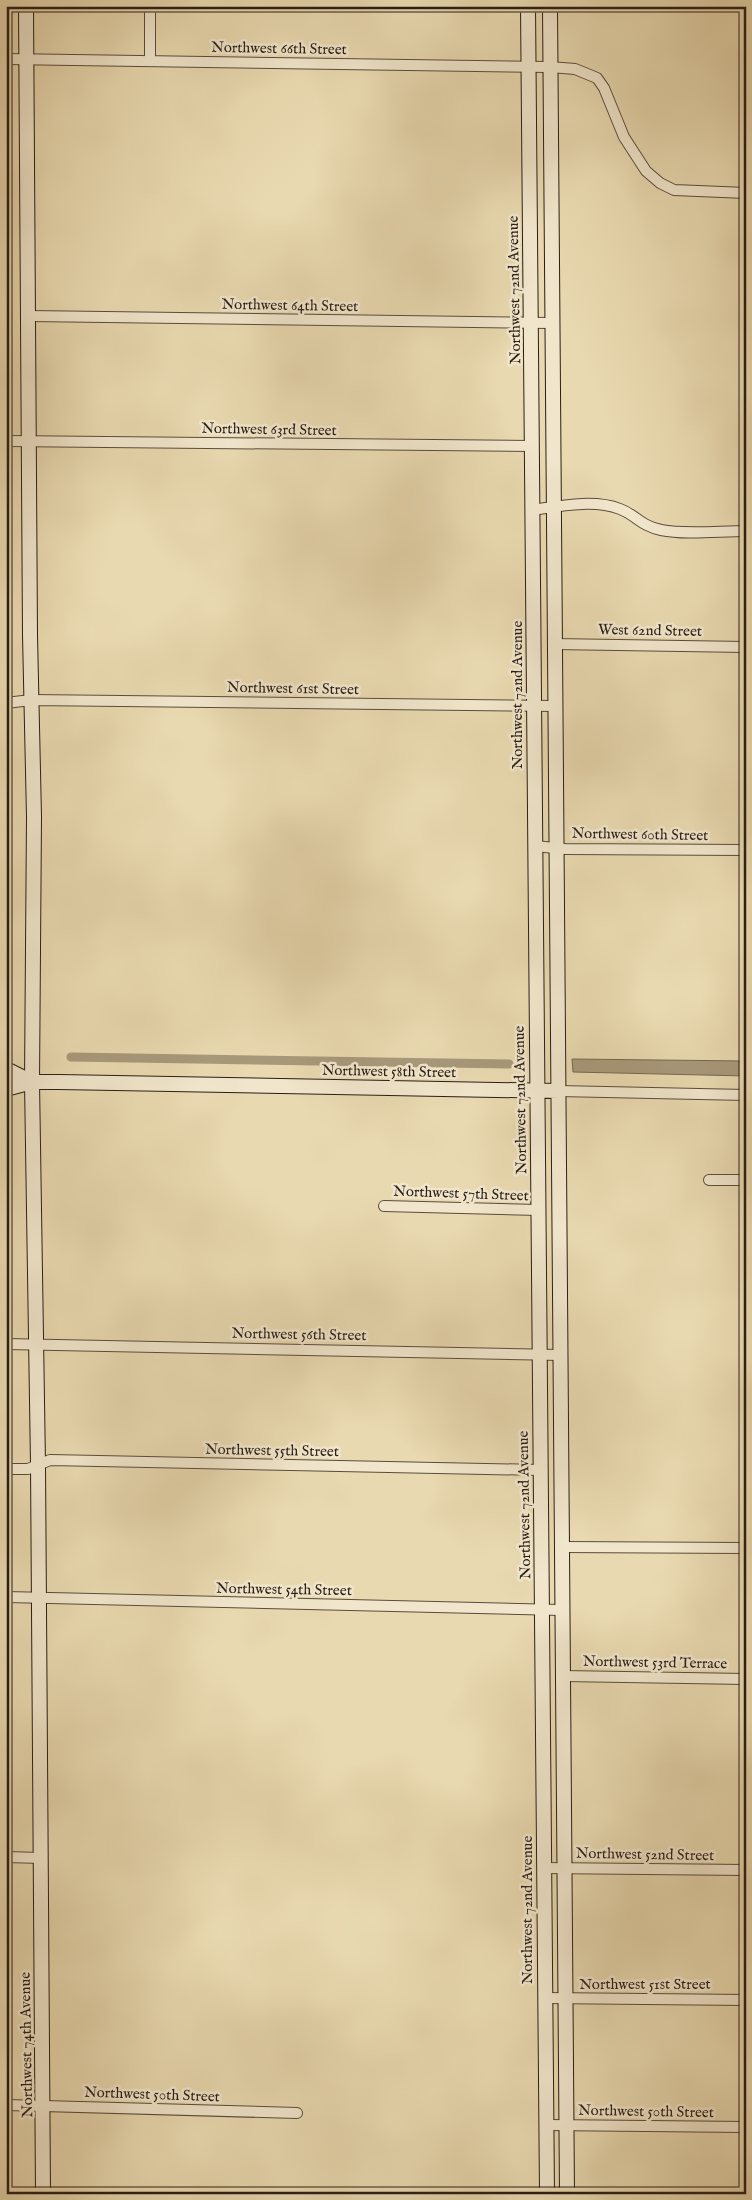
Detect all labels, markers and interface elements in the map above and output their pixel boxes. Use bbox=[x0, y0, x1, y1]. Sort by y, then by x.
street label: Northwest 66th Street bbox=[211, 38, 347, 59]
street label: Northwest 72nd Avenue bbox=[504, 215, 525, 364]
street label: Northwest 64th Street bbox=[221, 295, 359, 316]
street label: Northwest 63rd Street bbox=[201, 419, 337, 440]
street label: West 62nd Street bbox=[598, 620, 702, 641]
street label: Northwest 72nd Avenue bbox=[508, 621, 527, 769]
street label: Northwest 61st Street bbox=[227, 678, 359, 699]
street label: Northwest 60th Street bbox=[571, 824, 709, 845]
street label: Northwest 72nd Avenue bbox=[510, 1025, 531, 1174]
street label: Northwest 58th Street bbox=[322, 1061, 456, 1082]
street label: Northwest 57th Street bbox=[393, 1182, 529, 1205]
street label: Northwest 56th Street bbox=[231, 1324, 367, 1345]
street label: Northwest 72nd Avenue bbox=[514, 1430, 535, 1579]
street label: Northwest 55th Street bbox=[205, 1440, 339, 1461]
street label: Northwest 54th Street bbox=[216, 1579, 352, 1600]
street label: Northwest 53rd Terrace bbox=[583, 1652, 728, 1673]
street label: Northwest 72nd Avenue bbox=[518, 1836, 537, 1984]
street label: Northwest 52nd Street bbox=[576, 1844, 714, 1865]
street label: Northwest 74th Avenue bbox=[16, 1972, 37, 2118]
street label: Northwest 51st Street bbox=[579, 1975, 711, 1994]
street label: Northwest 50th Street bbox=[84, 2083, 220, 2106]
street label: Northwest 50th Street bbox=[578, 2101, 714, 2122]

